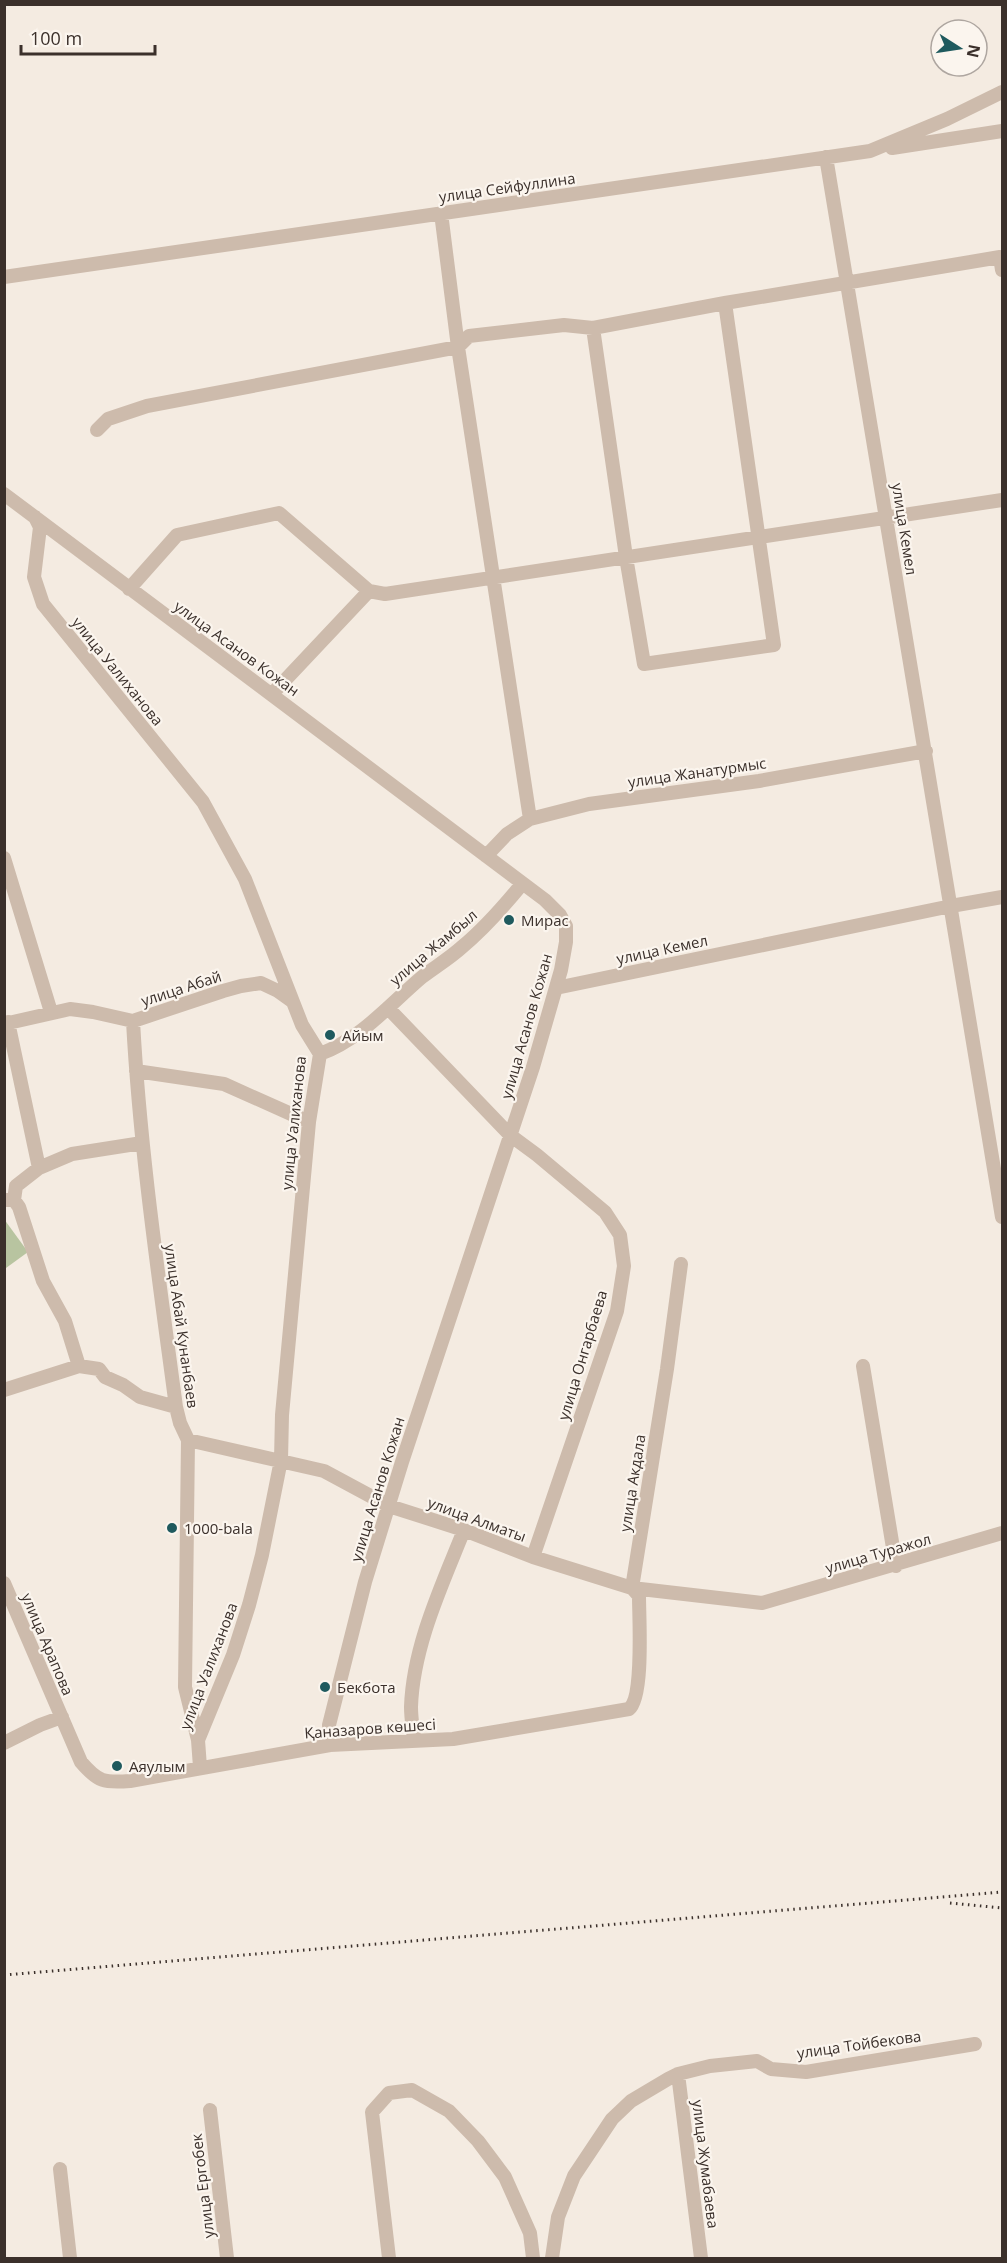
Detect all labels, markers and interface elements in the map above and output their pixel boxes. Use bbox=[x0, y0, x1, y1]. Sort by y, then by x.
scale bar bbox=[21, 18, 154, 56]
north arrow bbox=[929, 18, 989, 78]
text: 100 m bbox=[30, 26, 82, 50]
text: N bbox=[962, 42, 986, 60]
street label: улица Сейфуллина bbox=[438, 168, 576, 206]
street label: улица Кемел bbox=[888, 482, 922, 576]
street label: улица Асанов Кожан bbox=[170, 596, 304, 700]
street label: улица Уалиханова bbox=[68, 612, 168, 730]
street label: улица Жанатурмыс bbox=[627, 752, 767, 792]
street label: улица Жамбыл bbox=[385, 905, 481, 989]
place label: Мирас bbox=[521, 910, 569, 930]
marker: Мирас bbox=[502, 913, 516, 927]
street label: улица Кемел bbox=[615, 930, 709, 968]
street label: улица Асанов Кожан bbox=[496, 951, 556, 1101]
street label: улица Абай bbox=[138, 966, 224, 1010]
place label: Айым bbox=[342, 1025, 384, 1045]
marker: Айым bbox=[323, 1028, 337, 1042]
street label: улица Уалиханова bbox=[276, 1055, 310, 1191]
street label: улица Абай Кунанбаев bbox=[161, 1243, 203, 1409]
street label: улица Онгарбаева bbox=[553, 1288, 611, 1422]
street label: улица Асанов Кожан bbox=[345, 1414, 409, 1564]
street label: улица Акдала bbox=[614, 1433, 650, 1533]
street label: улица Алматы bbox=[425, 1492, 529, 1546]
place label: 1000-bala bbox=[184, 1518, 253, 1538]
marker: 1000-bala bbox=[165, 1521, 179, 1535]
street label: улица Туражол bbox=[823, 1528, 933, 1578]
street label: улица Арапова bbox=[17, 1590, 79, 1698]
street label: улица Уалиханова bbox=[175, 1600, 241, 1732]
place label: Бекбота bbox=[337, 1677, 396, 1697]
marker: Бекбота bbox=[318, 1680, 332, 1694]
street label: Қаназаров көшесі bbox=[304, 1713, 436, 1743]
place label: Аяулым bbox=[129, 1756, 185, 1776]
marker: Аяулым bbox=[110, 1759, 124, 1773]
street label: улица Тойбекова bbox=[796, 2025, 922, 2063]
street label: улица Жумабаева bbox=[688, 2099, 724, 2229]
street label: улица Ергобек bbox=[186, 2132, 218, 2240]

